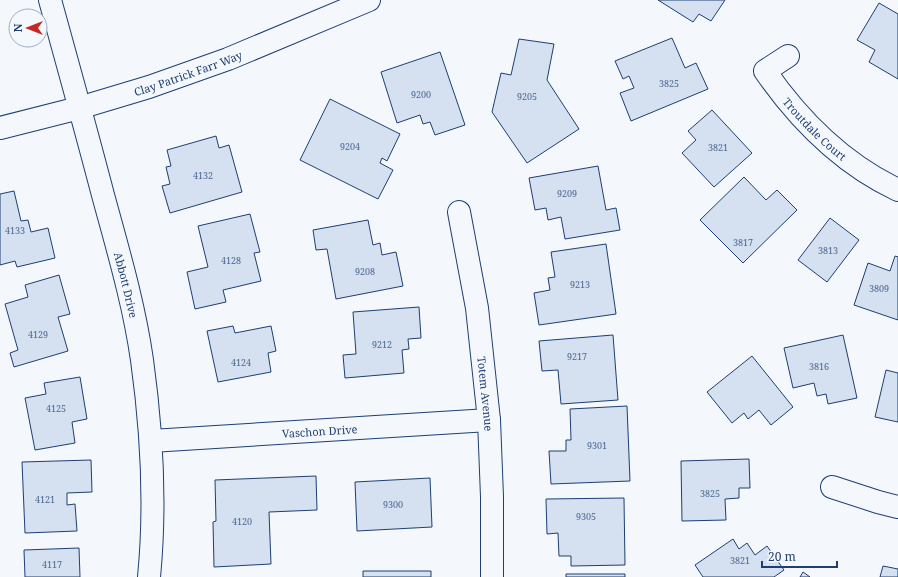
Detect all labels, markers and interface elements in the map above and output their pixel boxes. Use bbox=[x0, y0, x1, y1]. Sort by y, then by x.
north arrow bbox=[8, 8, 48, 48]
text: N bbox=[10, 23, 25, 32]
street label: Clay Patrick Farr Way bbox=[132, 46, 245, 99]
house number: 3825 bbox=[659, 77, 679, 90]
house number: 9200 bbox=[411, 88, 431, 101]
house number: 9205 bbox=[517, 90, 537, 103]
street label: Troutdale Court bbox=[780, 94, 850, 163]
house number: 9204 bbox=[340, 140, 360, 153]
house number: 3821 bbox=[708, 141, 728, 154]
house number: 4132 bbox=[193, 169, 213, 182]
house number: 9209 bbox=[557, 187, 577, 200]
house number: 4133 bbox=[5, 224, 25, 237]
house number: 3817 bbox=[733, 236, 753, 249]
house number: 3813 bbox=[818, 244, 838, 257]
street label: Abbott Drive bbox=[111, 250, 142, 319]
house number: 4128 bbox=[221, 254, 241, 267]
house number: 9208 bbox=[355, 265, 375, 278]
house number: 9213 bbox=[570, 278, 590, 291]
house number: 3809 bbox=[869, 282, 889, 295]
house number: 4129 bbox=[28, 328, 48, 341]
house number: 9212 bbox=[372, 338, 392, 351]
house number: 9217 bbox=[567, 350, 587, 363]
house number: 4124 bbox=[231, 356, 251, 369]
street label: Totem Avenue bbox=[475, 356, 497, 432]
house number: 3816 bbox=[809, 360, 829, 373]
house number: 4125 bbox=[46, 402, 66, 415]
street label: Vaschon Drive bbox=[281, 421, 358, 440]
house number: 9301 bbox=[587, 439, 607, 452]
house number: 3825 bbox=[700, 487, 720, 500]
house number: 4121 bbox=[35, 493, 55, 506]
house number: 9300 bbox=[383, 498, 403, 511]
house number: 9305 bbox=[576, 510, 596, 523]
house number: 4120 bbox=[232, 515, 252, 528]
scale bar bbox=[762, 543, 837, 569]
text: 20 m bbox=[768, 548, 796, 565]
house number: 3821 bbox=[730, 554, 750, 567]
house number: 4117 bbox=[42, 558, 62, 571]

